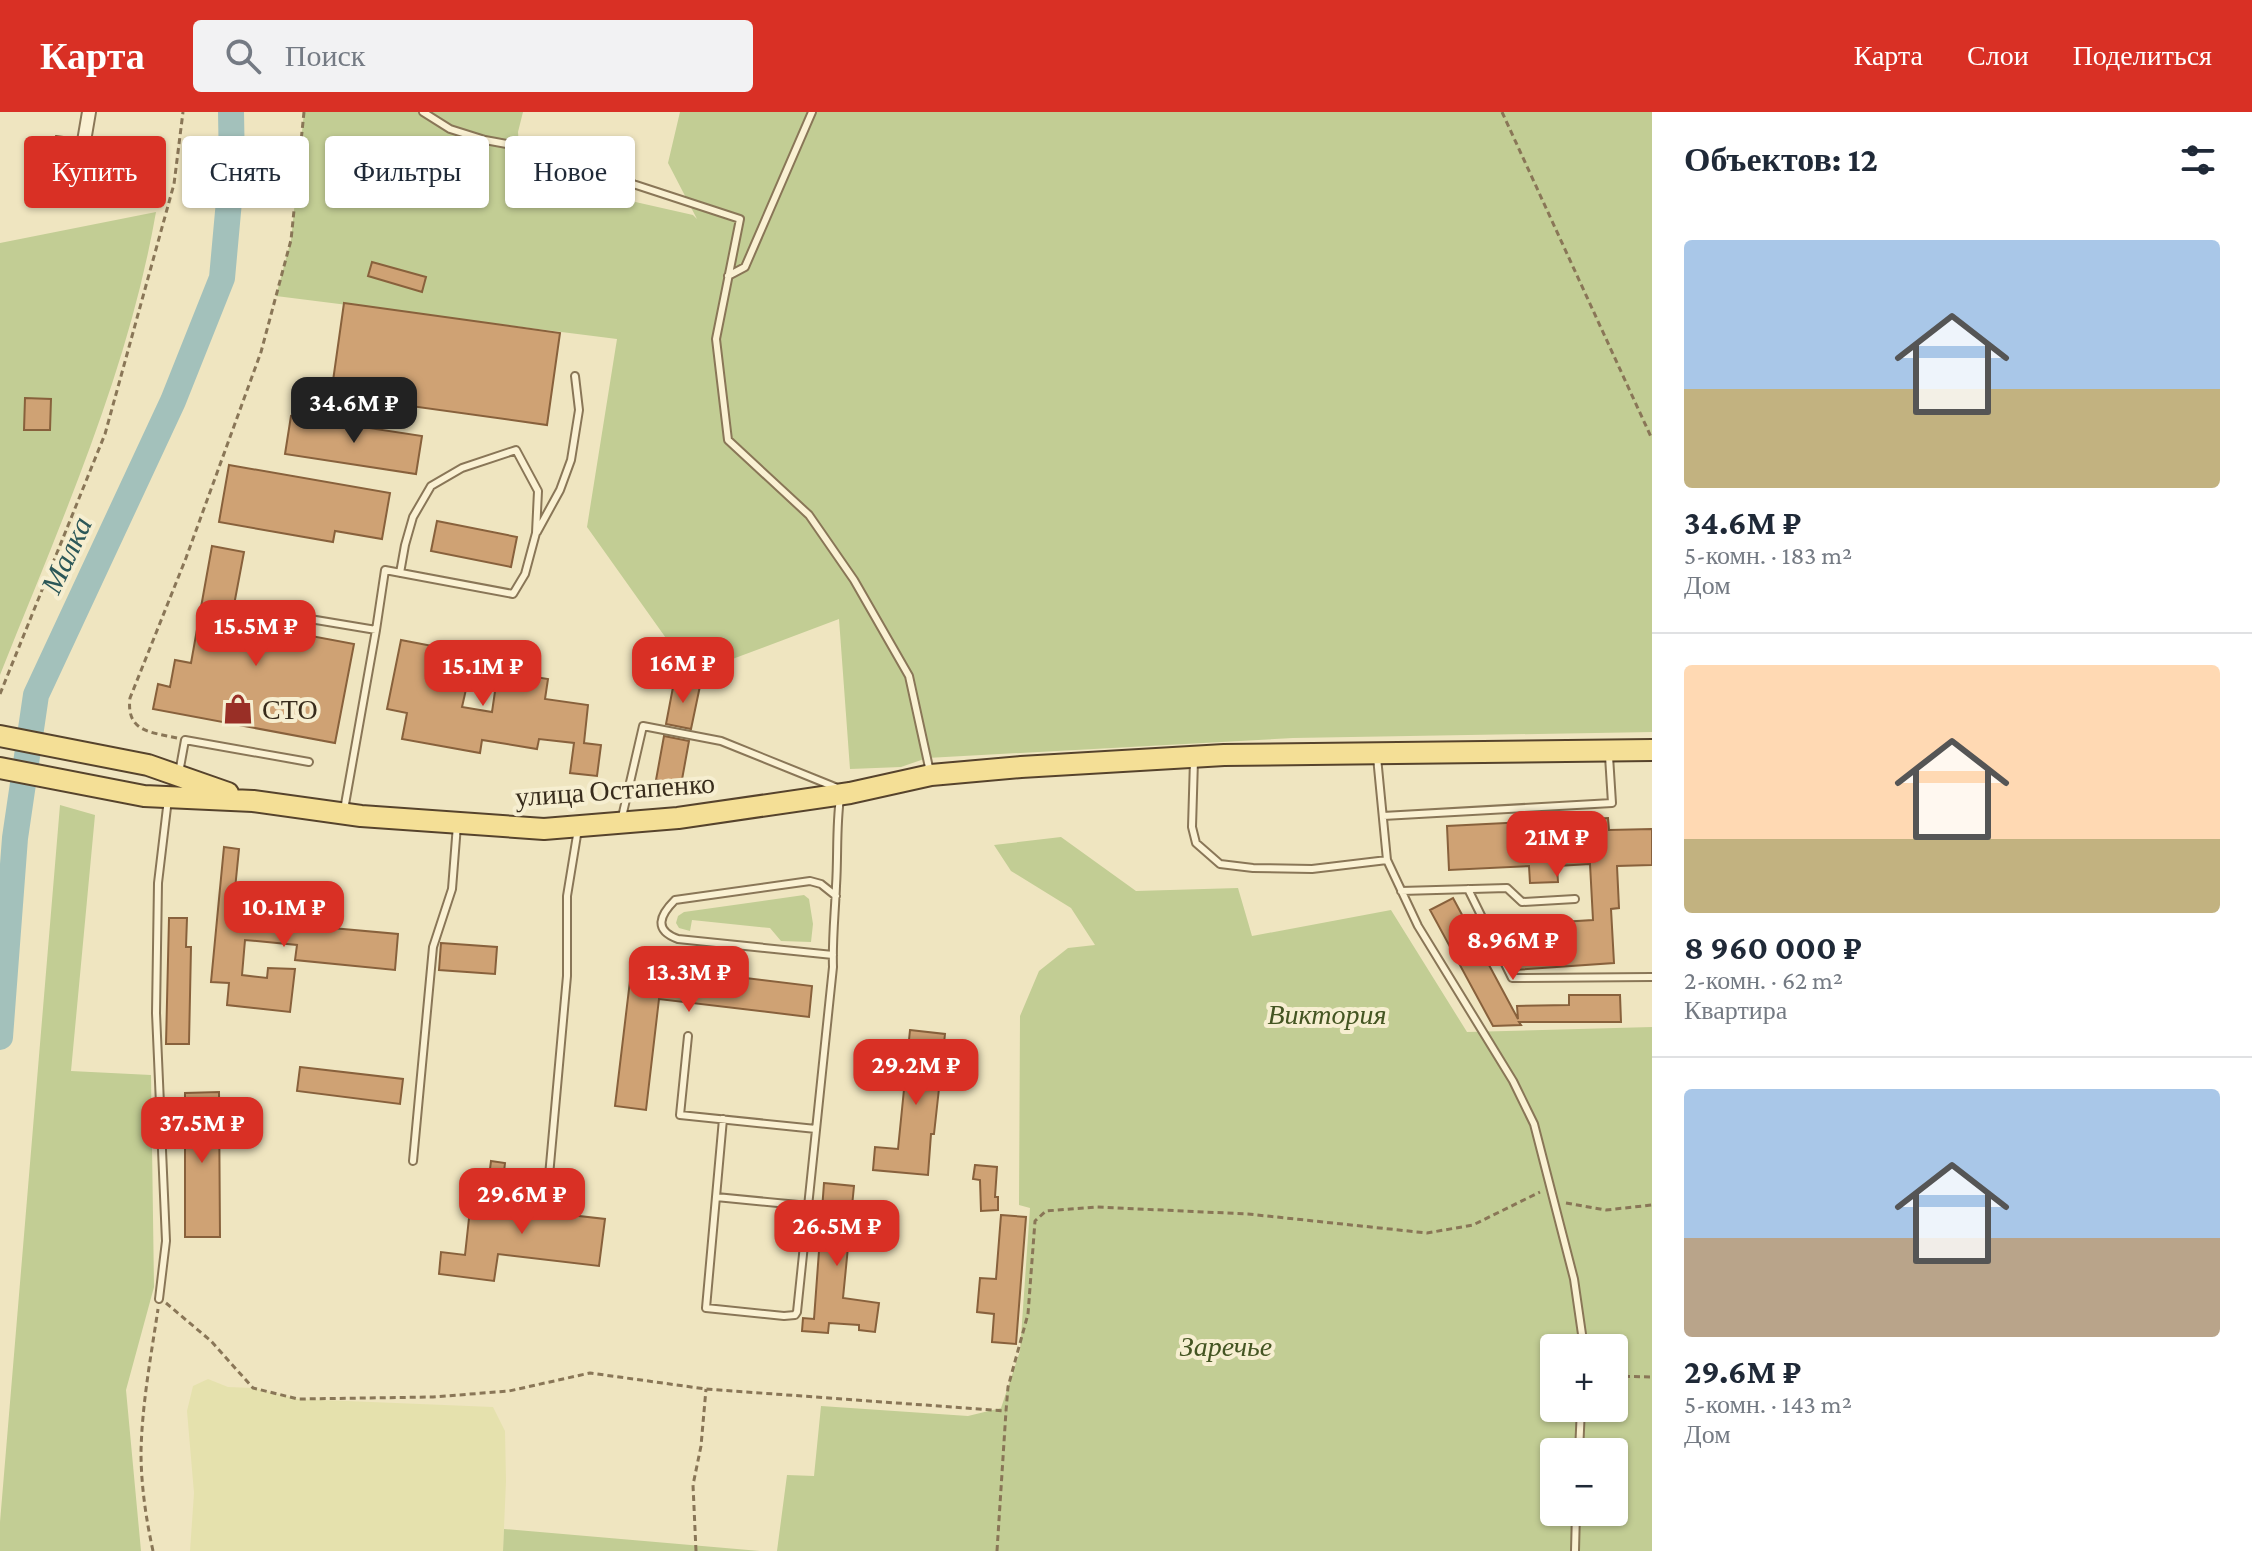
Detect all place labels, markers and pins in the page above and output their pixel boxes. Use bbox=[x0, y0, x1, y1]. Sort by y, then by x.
pin: 34.6M ₽ bbox=[280, 377, 428, 445]
pin: 15.5M ₽ bbox=[182, 600, 330, 668]
pin: 16M ₽ bbox=[627, 637, 739, 705]
pin: 15.1M ₽ bbox=[409, 640, 557, 708]
shop icon: СТО bbox=[221, 692, 255, 726]
place label: СТО bbox=[262, 694, 318, 725]
pin: 21M ₽ bbox=[1501, 811, 1613, 879]
pin: 10.1M ₽ bbox=[210, 881, 358, 949]
pin: 8.96M ₽ bbox=[1439, 914, 1587, 982]
pin: 13.3M ₽ bbox=[615, 946, 763, 1014]
pin: 29.2M ₽ bbox=[842, 1039, 990, 1107]
pin: 37.5M ₽ bbox=[128, 1097, 276, 1165]
pin: 29.6M ₽ bbox=[448, 1168, 596, 1236]
pin: 26.5M ₽ bbox=[763, 1200, 911, 1268]

